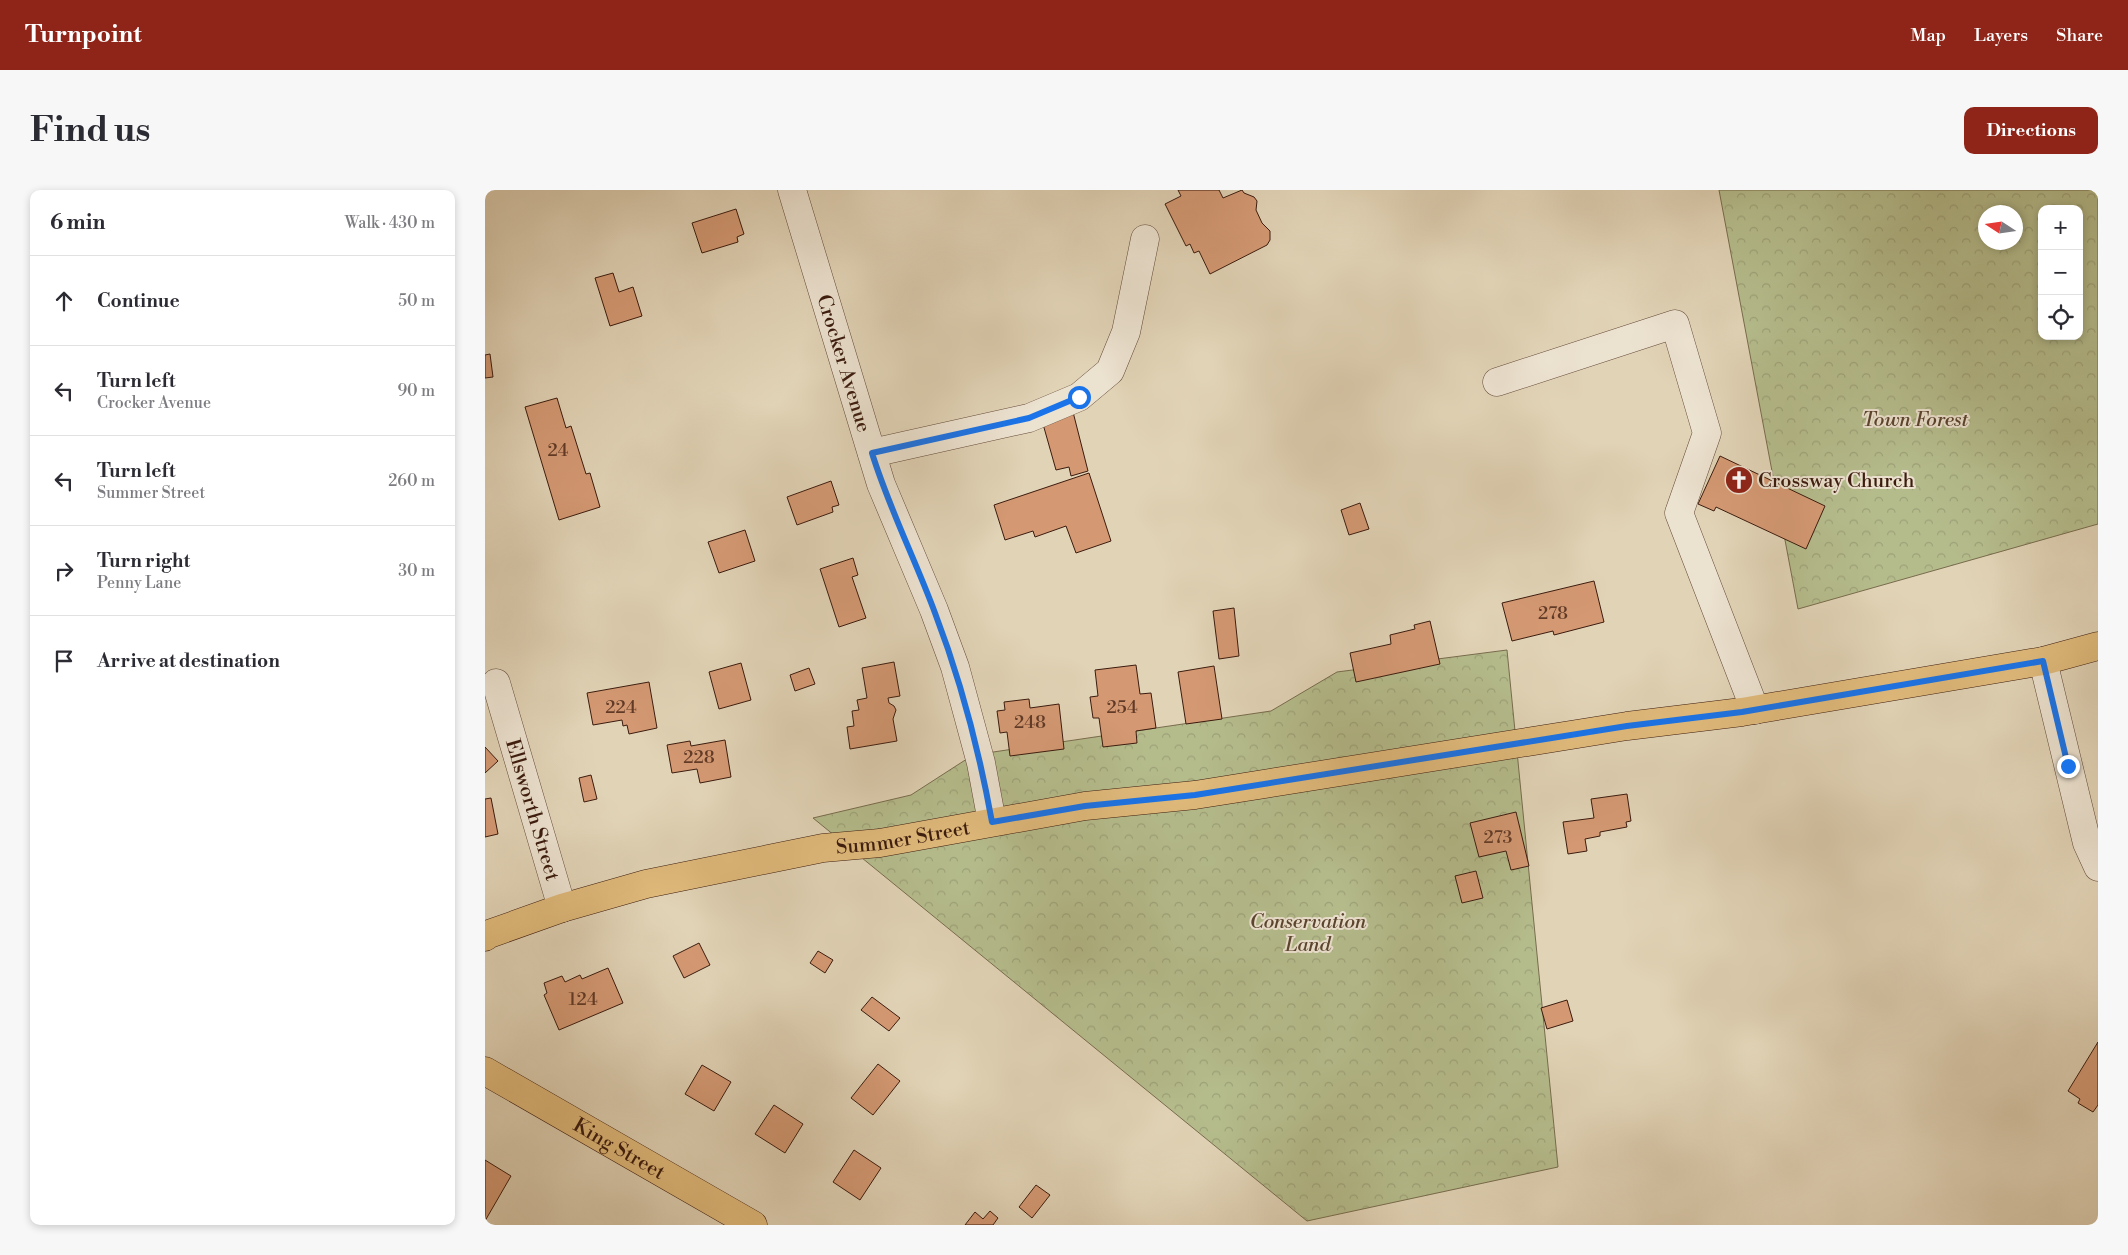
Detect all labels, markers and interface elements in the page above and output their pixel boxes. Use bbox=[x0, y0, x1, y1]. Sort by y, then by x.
text: Turnpoint bbox=[25, 20, 142, 50]
text: Map bbox=[1911, 24, 1946, 47]
text: Layers bbox=[1974, 24, 2028, 47]
text: Share bbox=[2056, 24, 2103, 47]
button: Directions bbox=[1964, 107, 2098, 154]
text: Find us bbox=[30, 109, 150, 152]
north arrow bbox=[1978, 205, 2023, 250]
map controls bbox=[2038, 205, 2083, 340]
button: + bbox=[2038, 205, 2083, 250]
text: 6 min bbox=[50, 210, 105, 236]
text: Walk · 430 m bbox=[345, 213, 435, 233]
button: − bbox=[2038, 250, 2083, 295]
icon: ahead bbox=[50, 287, 78, 315]
text: Continue bbox=[97, 289, 180, 313]
text: 50 m bbox=[398, 291, 435, 311]
street label: Crocker Avenue bbox=[810, 292, 876, 436]
button: locate bbox=[2038, 295, 2083, 340]
text: Turn left bbox=[97, 369, 176, 393]
icon: left bbox=[50, 377, 78, 405]
text: 90 m bbox=[397, 381, 435, 401]
route start bbox=[1068, 386, 1091, 409]
text: Crocker Avenue bbox=[97, 393, 211, 413]
park label: Town Forest bbox=[1862, 408, 1969, 433]
house number: 24 bbox=[547, 439, 569, 462]
text: Turn left bbox=[97, 459, 176, 483]
church icon: Crossway Church bbox=[1724, 465, 1754, 495]
icon: left bbox=[50, 467, 78, 495]
place label: Crossway Church bbox=[1758, 469, 1914, 494]
text: 260 m bbox=[388, 471, 435, 491]
text: Summer Street bbox=[97, 483, 205, 503]
text: Turn right bbox=[97, 549, 190, 573]
icon: right bbox=[50, 557, 78, 585]
text: 30 m bbox=[398, 561, 435, 581]
text: Penny Lane bbox=[97, 573, 181, 593]
house number: 278 bbox=[1538, 602, 1568, 625]
icon: arrive bbox=[50, 647, 78, 675]
text: Arrive at destination bbox=[97, 649, 280, 673]
house number: 224 bbox=[605, 696, 637, 719]
house number: 254 bbox=[1106, 696, 1138, 719]
house number: 248 bbox=[1014, 711, 1046, 734]
street label: Ellsworth Street bbox=[499, 736, 564, 884]
house number: 228 bbox=[683, 746, 715, 769]
route end bbox=[2057, 755, 2080, 778]
street label: Summer Street bbox=[835, 816, 972, 861]
house number: 273 bbox=[1483, 826, 1513, 849]
park label: Conservation Land bbox=[1250, 910, 1367, 958]
house number: 124 bbox=[568, 988, 598, 1011]
street label: King Street bbox=[568, 1113, 669, 1186]

